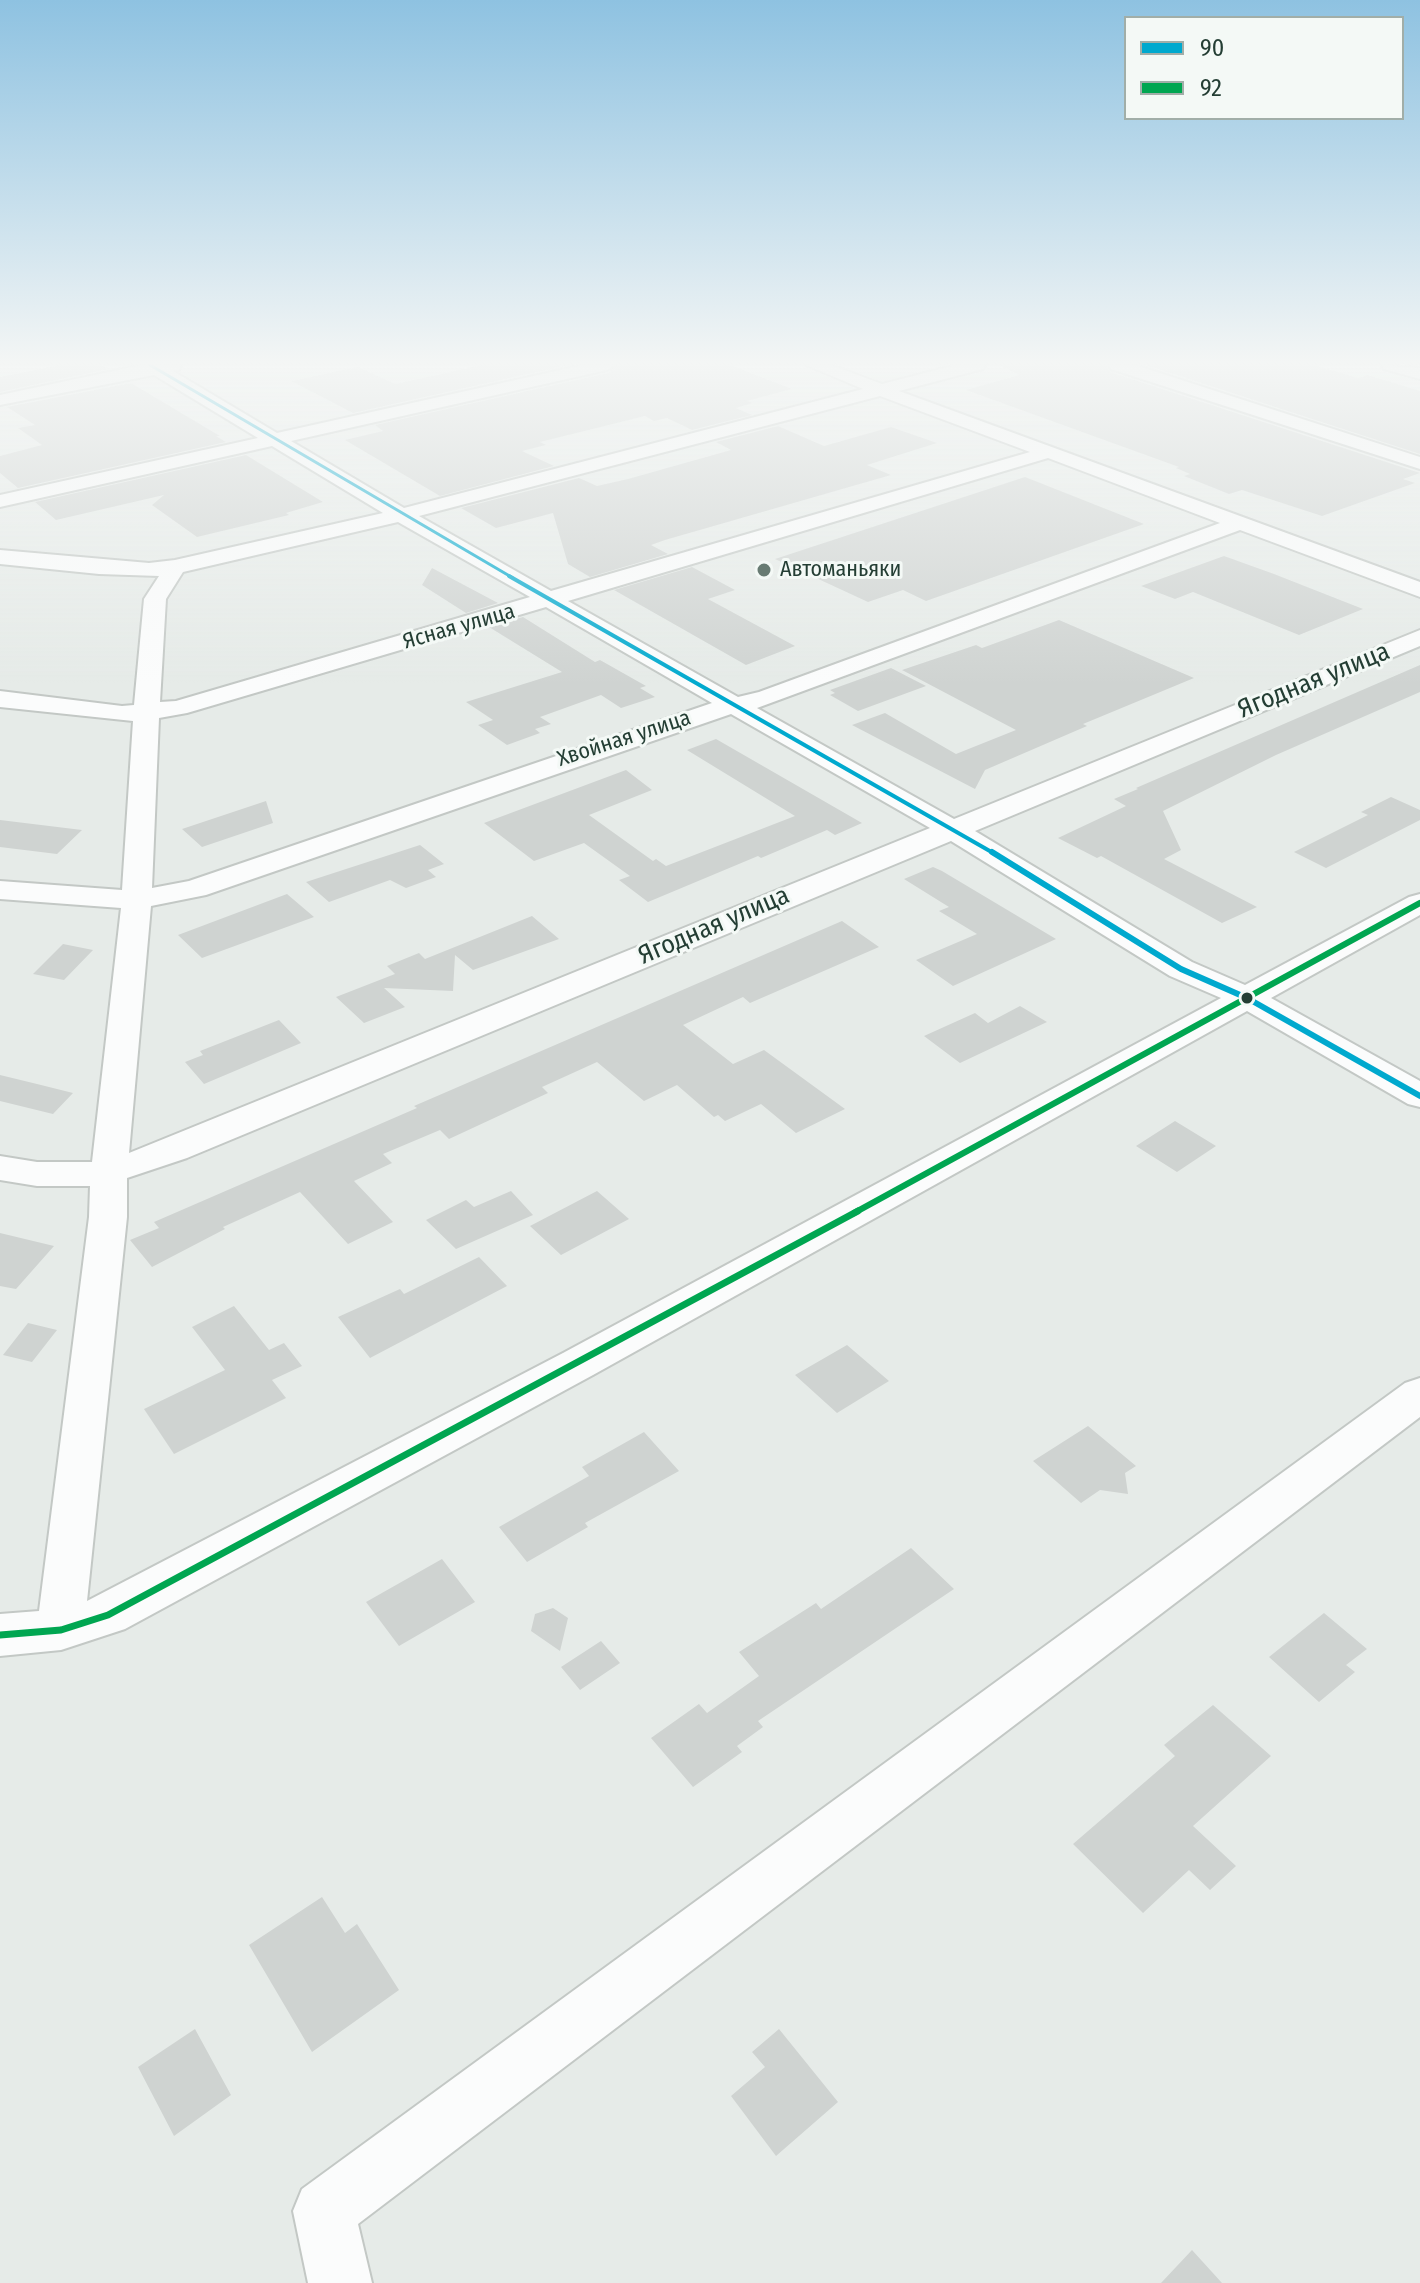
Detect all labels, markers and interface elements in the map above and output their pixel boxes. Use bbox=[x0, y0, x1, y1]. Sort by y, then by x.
legend bbox=[1124, 16, 1404, 120]
text: 90 bbox=[1200, 34, 1224, 62]
text: 92 bbox=[1200, 74, 1222, 102]
place label: Автоманьяки bbox=[780, 557, 901, 583]
marker: Автоманьяки bbox=[755, 561, 773, 579]
street label: Ясная улица bbox=[400, 598, 518, 656]
street label: Ягодная улица bbox=[1234, 636, 1394, 726]
street label: Хвойная улица bbox=[554, 705, 694, 773]
street label: Ягодная улица bbox=[634, 880, 794, 972]
unlabelled marker bbox=[1239, 990, 1255, 1006]

